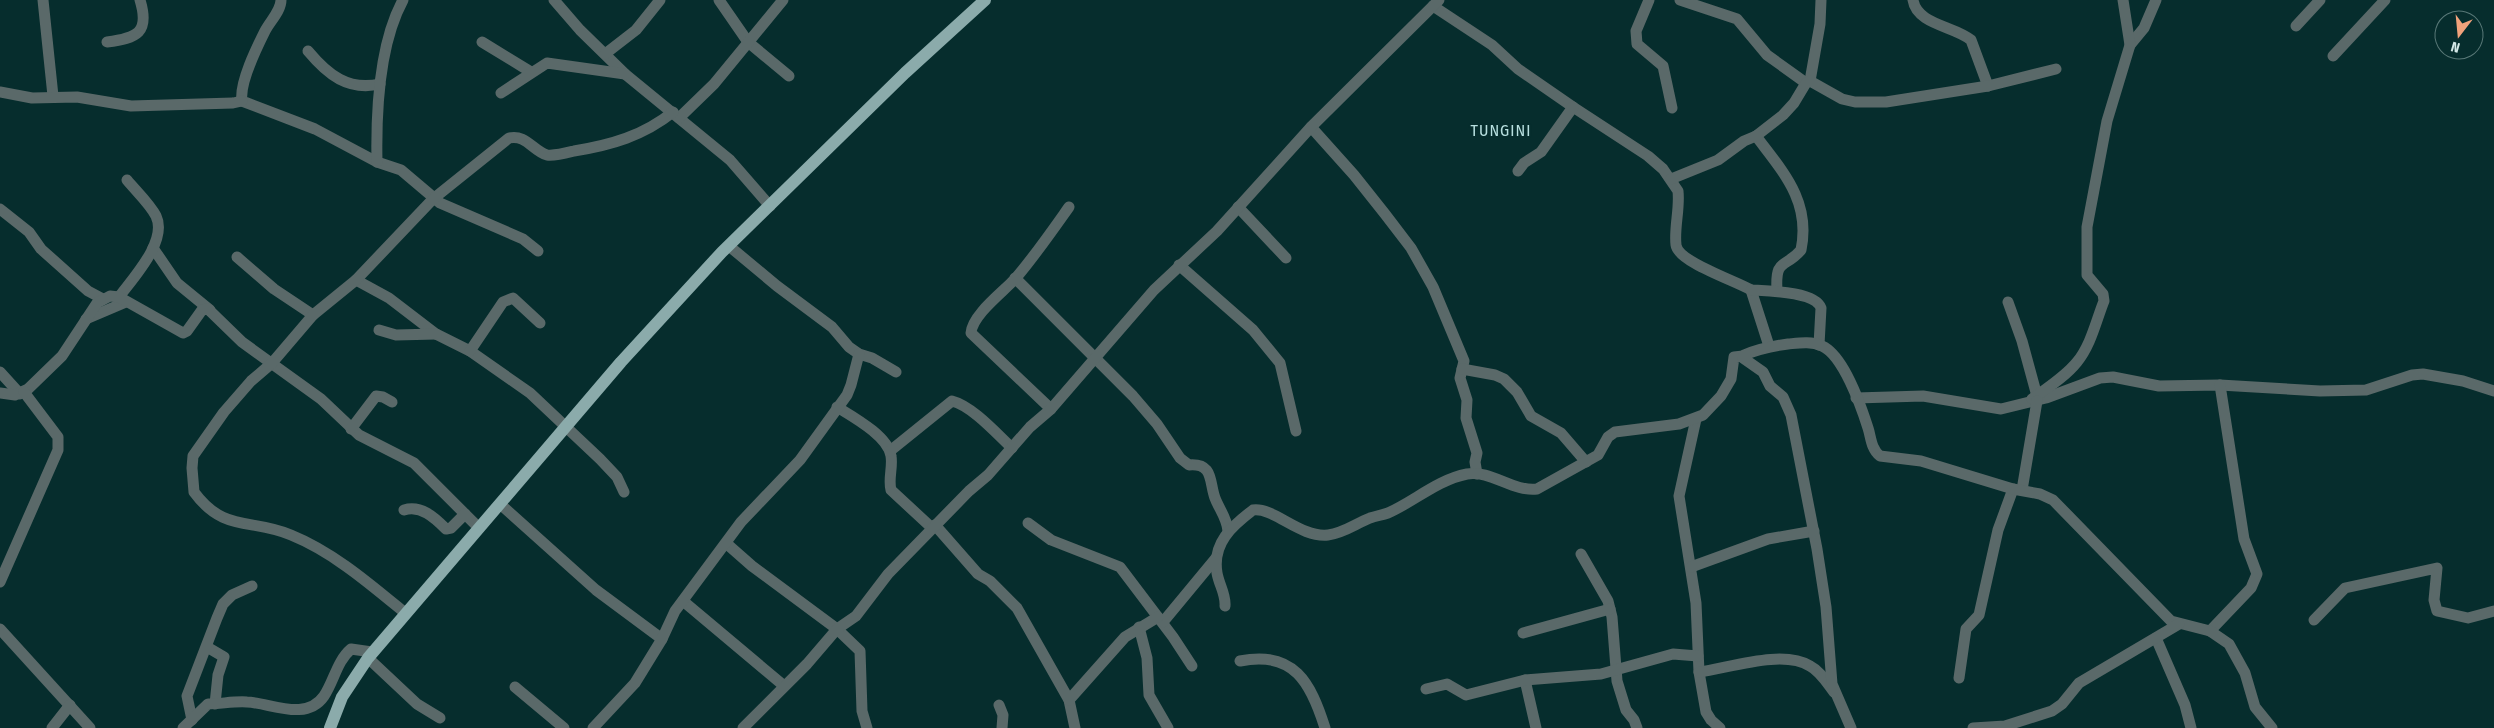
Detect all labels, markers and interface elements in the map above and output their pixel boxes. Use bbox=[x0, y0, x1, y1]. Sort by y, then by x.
north arrow bbox=[2434, 10, 2484, 60]
text: N bbox=[2449, 38, 2462, 56]
district label: TUNGINI bbox=[1471, 121, 1531, 140]

